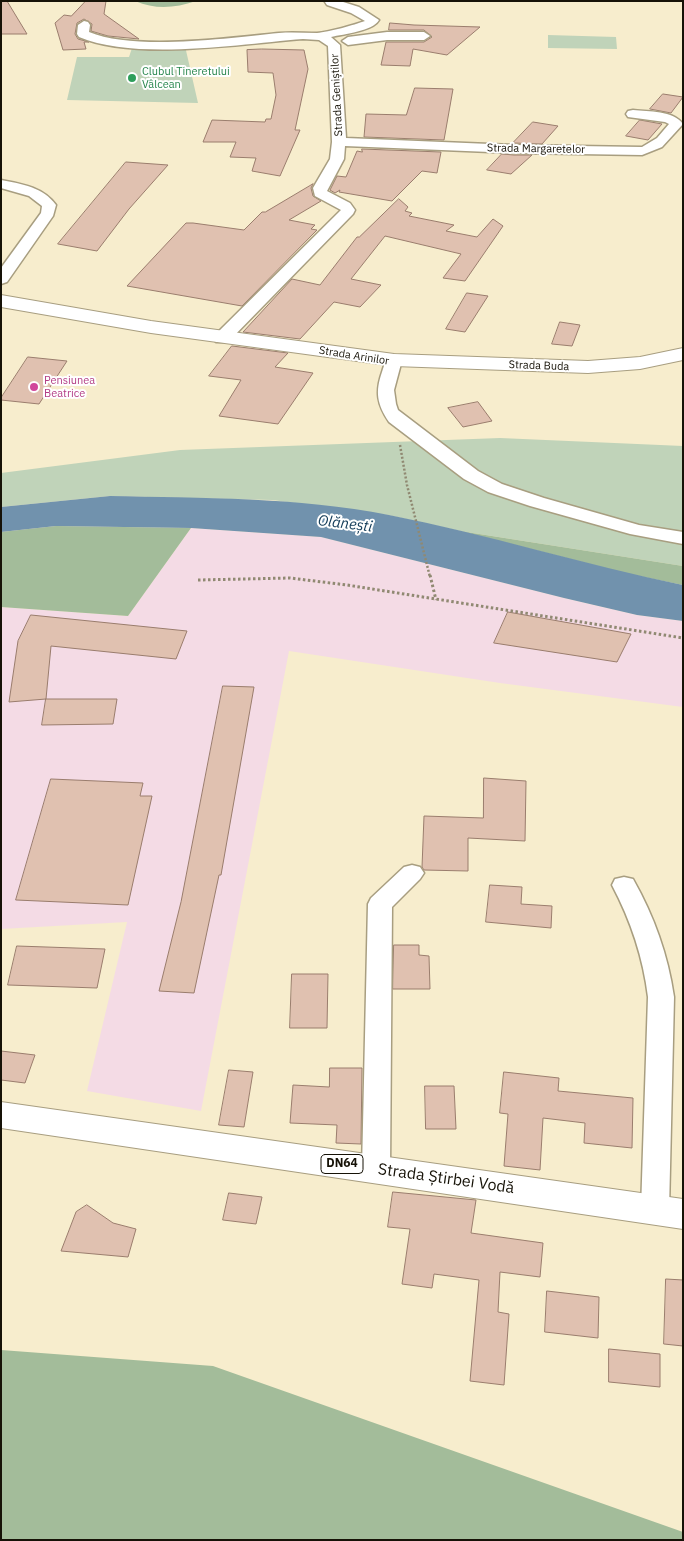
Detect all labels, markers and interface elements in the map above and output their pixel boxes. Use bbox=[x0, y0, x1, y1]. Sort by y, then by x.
street label: Strada Geniștilor bbox=[328, 53, 346, 137]
place label: Clubul Tineretului Vâlcean bbox=[142, 65, 230, 91]
marker: Clubul Tineretului Vâlcean bbox=[126, 72, 138, 84]
street label: Strada Margaretelor bbox=[487, 142, 585, 156]
street label: Strada Arinilor bbox=[318, 344, 390, 368]
street label: Strada Buda bbox=[508, 358, 570, 374]
place label: Pensiunea Beatrice bbox=[44, 374, 95, 400]
marker: Pensiunea Beatrice bbox=[28, 381, 40, 393]
water label: Olănești bbox=[317, 512, 373, 536]
road number: DN64 bbox=[321, 1154, 363, 1174]
street label: Strada Știrbei Vodă bbox=[377, 1160, 515, 1198]

